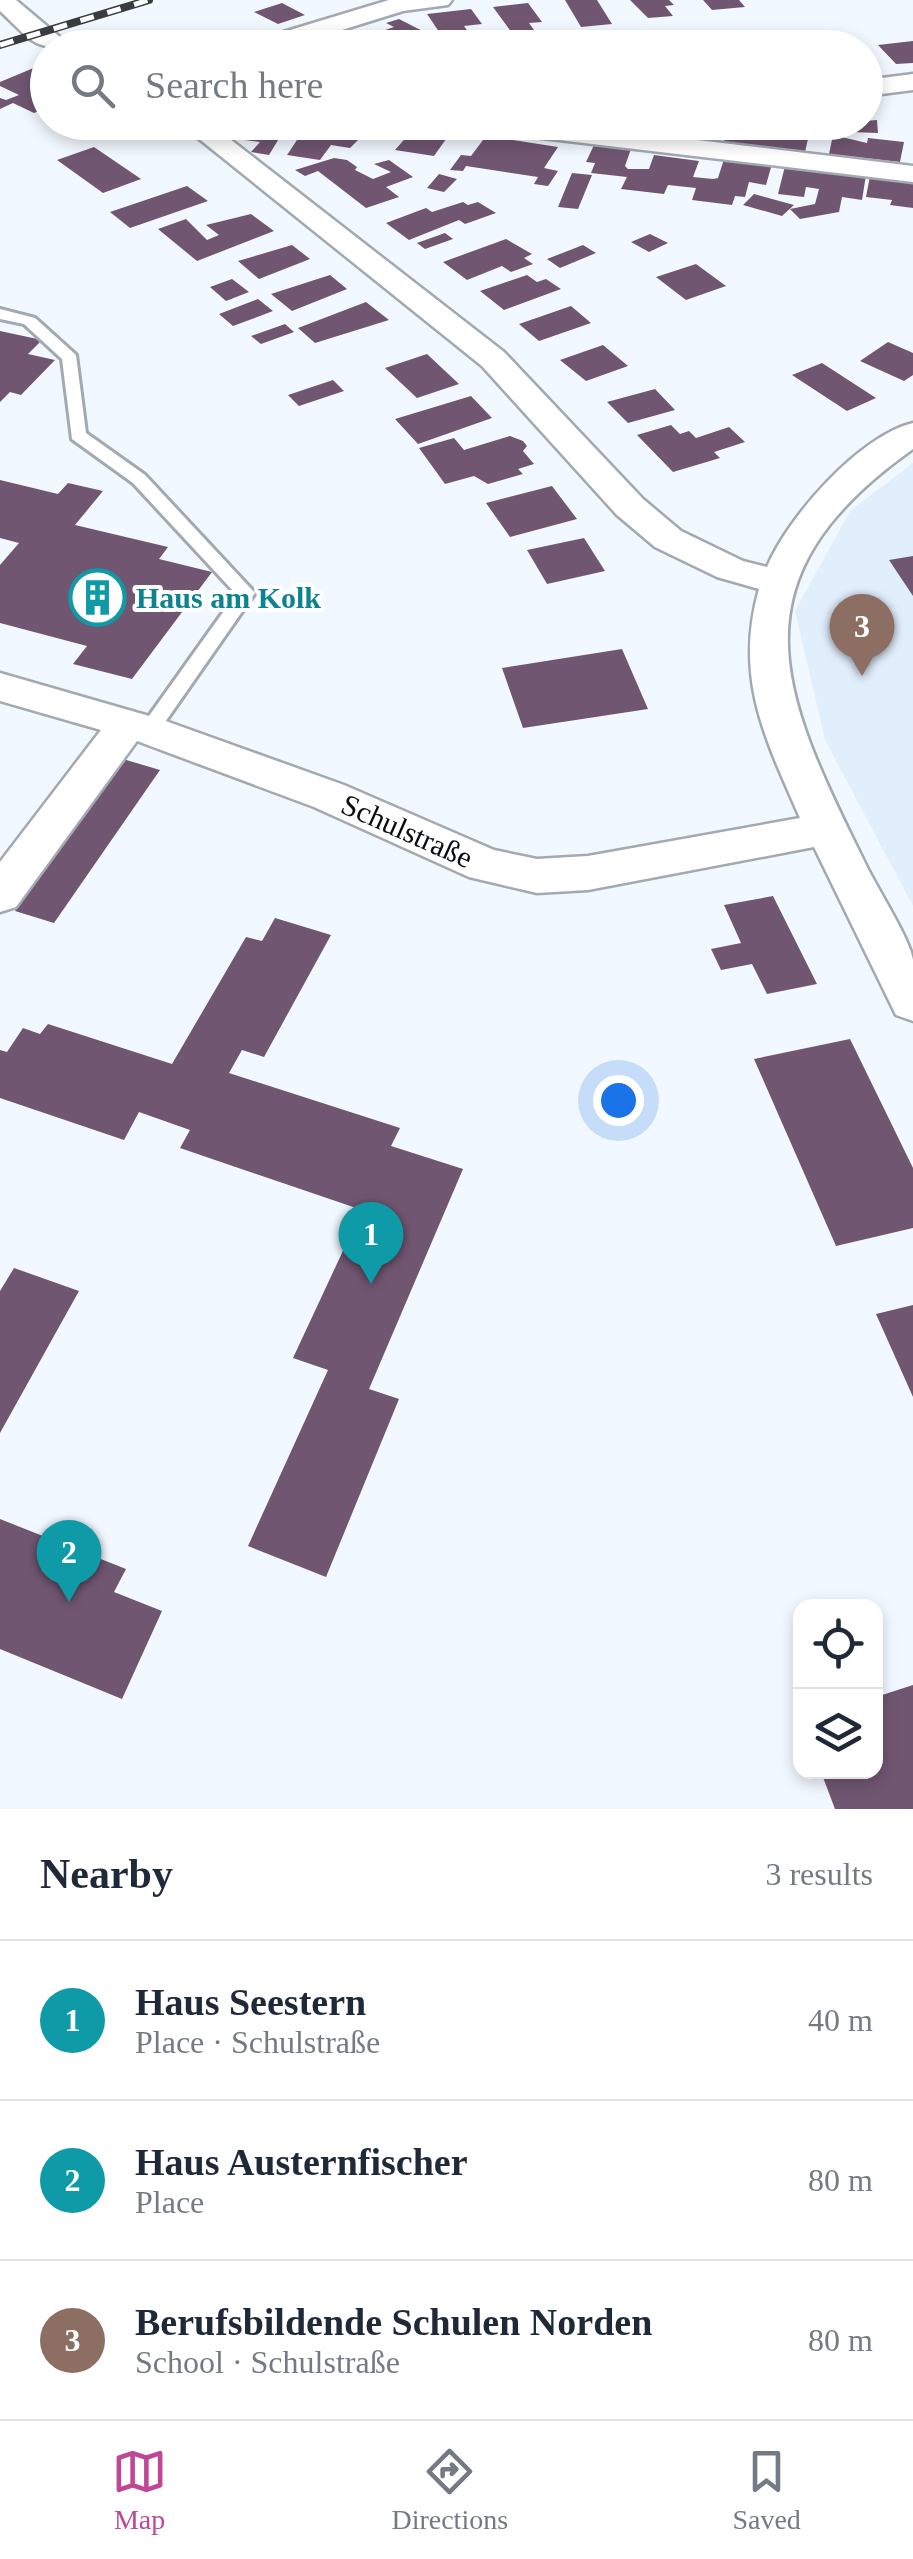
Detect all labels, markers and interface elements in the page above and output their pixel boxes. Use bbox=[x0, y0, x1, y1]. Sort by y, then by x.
search box bbox=[30, 30, 883, 140]
icon: search bbox=[65, 58, 120, 113]
text: Search here bbox=[145, 64, 323, 106]
building icon: Haus am Kolk bbox=[67, 568, 127, 628]
place label: Haus am Kolk bbox=[136, 581, 321, 614]
pin: 3 bbox=[830, 594, 894, 676]
street label: Schulstraße bbox=[337, 787, 478, 874]
your location bbox=[593, 1075, 644, 1126]
pin: 1 bbox=[338, 1202, 404, 1284]
pin: 2 bbox=[36, 1520, 102, 1602]
map controls bbox=[793, 1599, 883, 1779]
button: locate bbox=[793, 1599, 883, 1689]
button: layers bbox=[793, 1689, 883, 1779]
text: Nearby bbox=[40, 1851, 173, 1897]
text: 3 results bbox=[765, 1856, 873, 1892]
text: Haus Seestern bbox=[135, 1981, 366, 2023]
text: 1 bbox=[65, 2002, 81, 2038]
text: 40 m bbox=[808, 2002, 873, 2038]
text: Place · Schulstraße bbox=[135, 2024, 380, 2060]
text: Haus Austernfischer bbox=[135, 2141, 468, 2183]
text: 2 bbox=[65, 2162, 81, 2198]
text: 80 m bbox=[808, 2162, 873, 2198]
text: Place bbox=[135, 2184, 204, 2220]
text: Berufsbildende Schulen Norden bbox=[135, 2301, 652, 2343]
text: 3 bbox=[65, 2322, 81, 2358]
text: 80 m bbox=[808, 2322, 873, 2358]
text: School · Schulstraße bbox=[135, 2344, 400, 2380]
tab: Map bbox=[112, 2444, 167, 2536]
tab: Directions bbox=[391, 2444, 508, 2536]
tab: Saved bbox=[732, 2444, 801, 2536]

